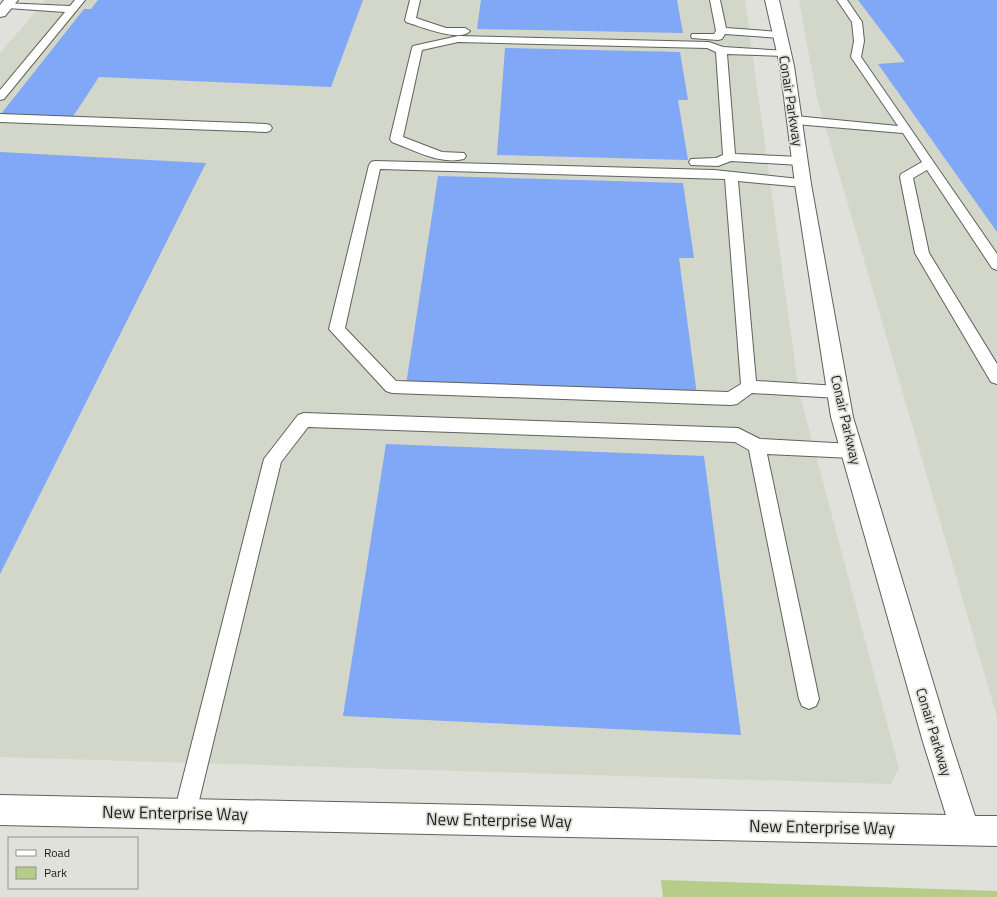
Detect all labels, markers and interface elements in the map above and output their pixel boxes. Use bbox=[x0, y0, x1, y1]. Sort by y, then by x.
street label: Conair Parkway bbox=[774, 54, 809, 148]
street label: Conair Parkway bbox=[826, 373, 867, 467]
street label: Conair Parkway bbox=[911, 685, 958, 779]
street label: New Enterprise Way bbox=[102, 799, 248, 827]
street label: New Enterprise Way bbox=[426, 806, 572, 834]
street label: New Enterprise Way bbox=[749, 813, 895, 841]
legend bbox=[8, 837, 138, 889]
text: Road bbox=[44, 843, 70, 862]
text: Park bbox=[44, 863, 67, 882]

